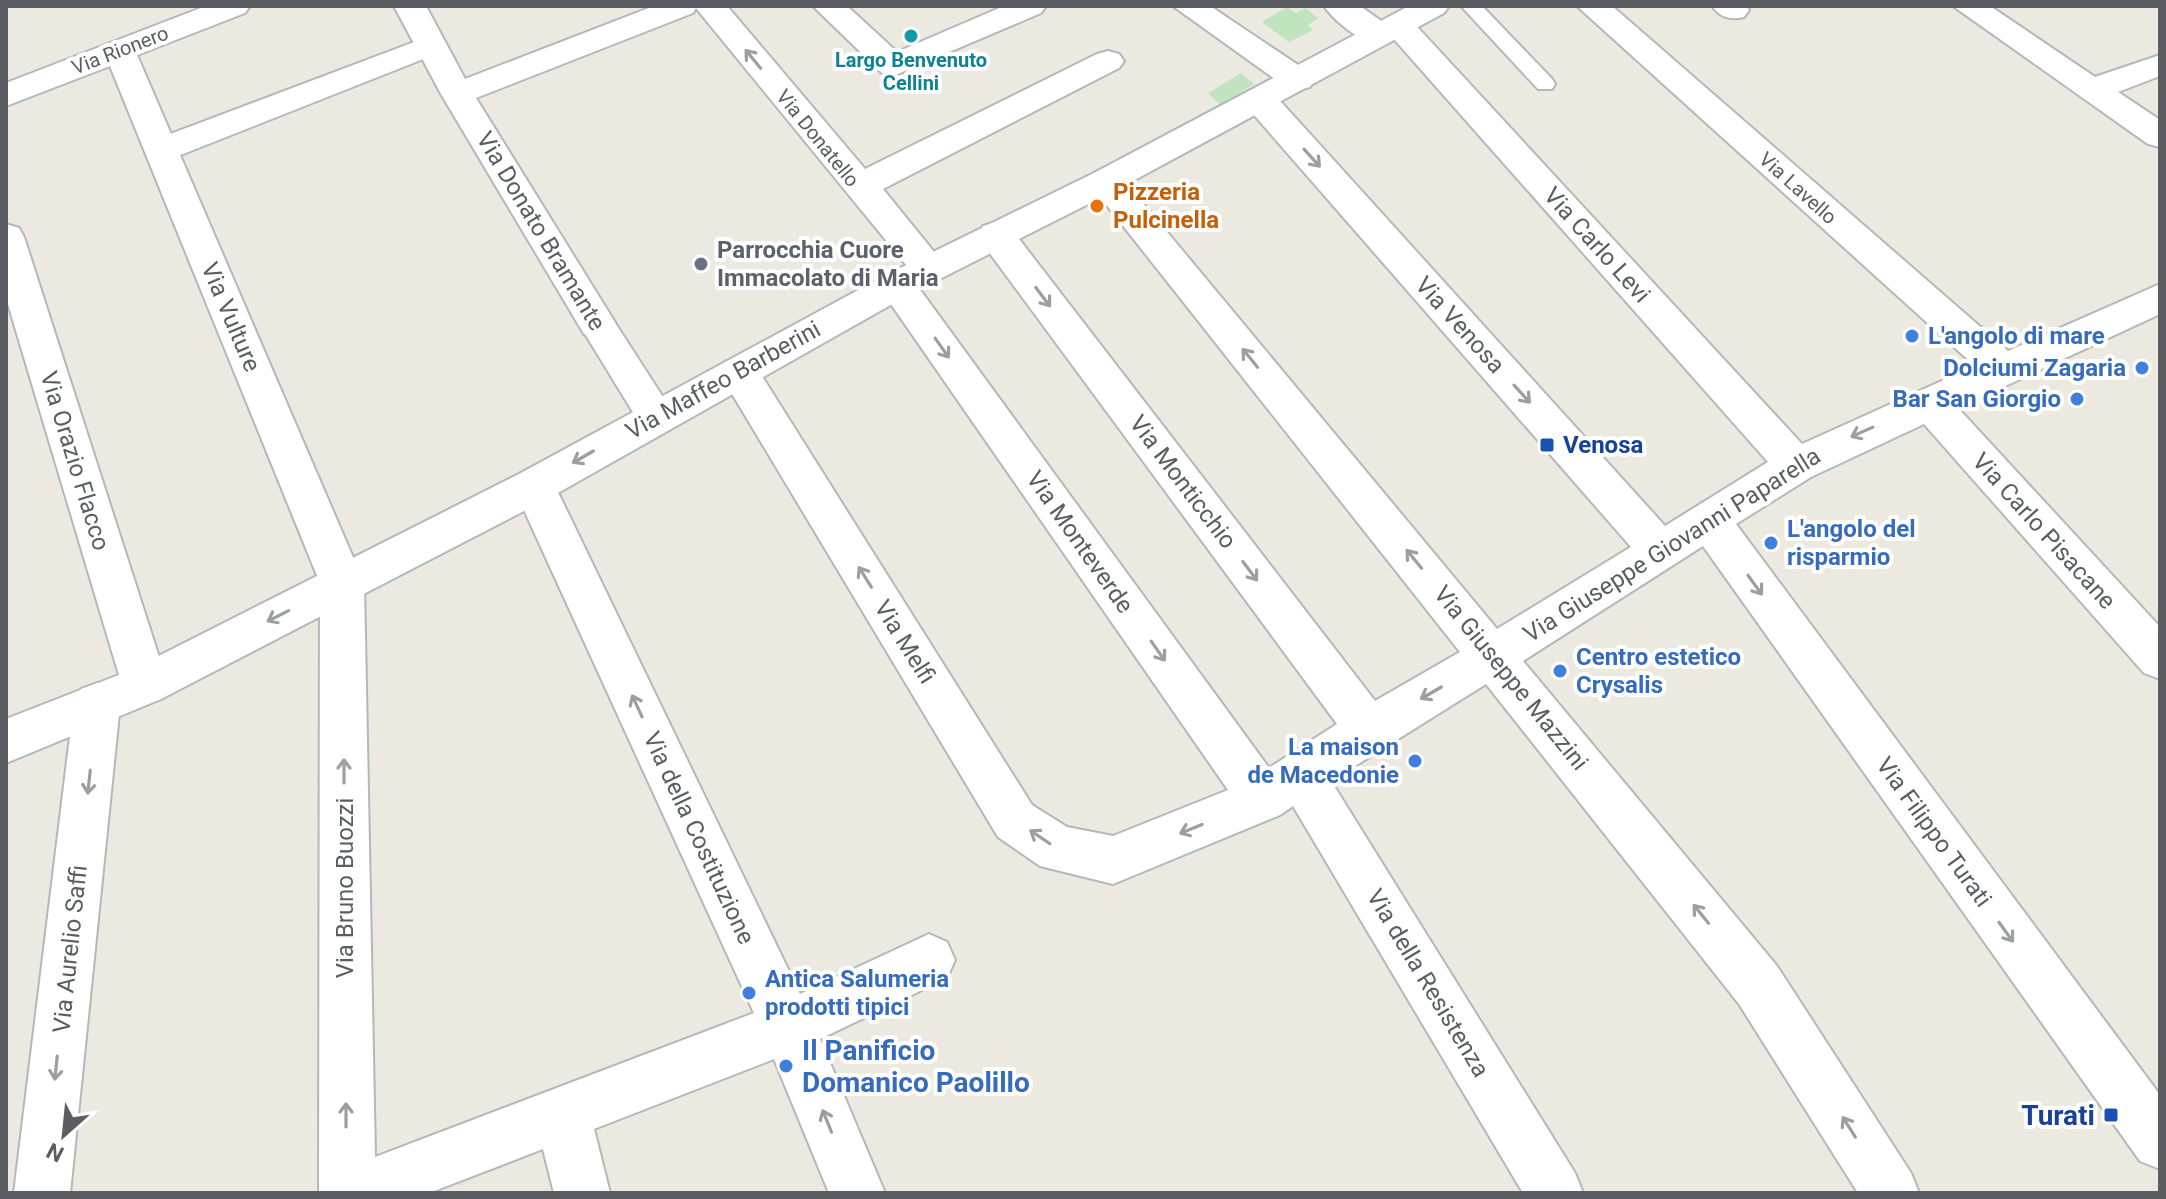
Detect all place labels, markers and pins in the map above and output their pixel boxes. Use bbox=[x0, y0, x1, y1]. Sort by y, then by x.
marker: Largo Benvenuto Cellini bbox=[902, 27, 920, 45]
place label: Largo Benvenuto Cellini bbox=[835, 48, 987, 95]
place label: Pizzeria Pulcinella bbox=[1113, 178, 1219, 234]
marker: Pizzeria Pulcinella bbox=[1088, 197, 1106, 215]
place label: Parrocchia Cuore Immacolato di Maria bbox=[717, 236, 939, 292]
marker: Parrocchia Cuore Immacolato di Maria bbox=[692, 255, 710, 273]
place label: L'angolo di mare bbox=[1928, 322, 2105, 350]
marker: L'angolo di mare bbox=[1903, 327, 1921, 345]
place label: Dolciumi Zagaria bbox=[1943, 354, 2126, 382]
marker: Dolciumi Zagaria bbox=[2133, 359, 2151, 377]
place label: Bar San Giorgio bbox=[1893, 385, 2061, 413]
marker: Bar San Giorgio bbox=[2068, 390, 2086, 408]
place label: Venosa bbox=[1563, 431, 1643, 459]
marker: Venosa bbox=[1538, 436, 1556, 454]
place label: L'angolo del risparmio bbox=[1787, 515, 1916, 571]
marker: L'angolo del risparmio bbox=[1762, 534, 1780, 552]
place label: Centro estetico Crysalis bbox=[1576, 643, 1741, 699]
marker: Centro estetico Crysalis bbox=[1551, 662, 1569, 680]
place label: La maison de Macedonie bbox=[1247, 733, 1399, 789]
marker: La maison de Macedonie bbox=[1406, 752, 1424, 770]
place label: Antica Salumeria prodotti tipici bbox=[765, 965, 949, 1021]
marker: Antica Salumeria prodotti tipici bbox=[740, 984, 758, 1002]
place label: Il Panificio Domanico Paolillo bbox=[802, 1034, 1030, 1099]
marker: Il Panificio Domanico Paolillo bbox=[777, 1057, 795, 1075]
place label: Turati bbox=[2021, 1099, 2095, 1132]
marker: Turati bbox=[2102, 1106, 2120, 1124]

